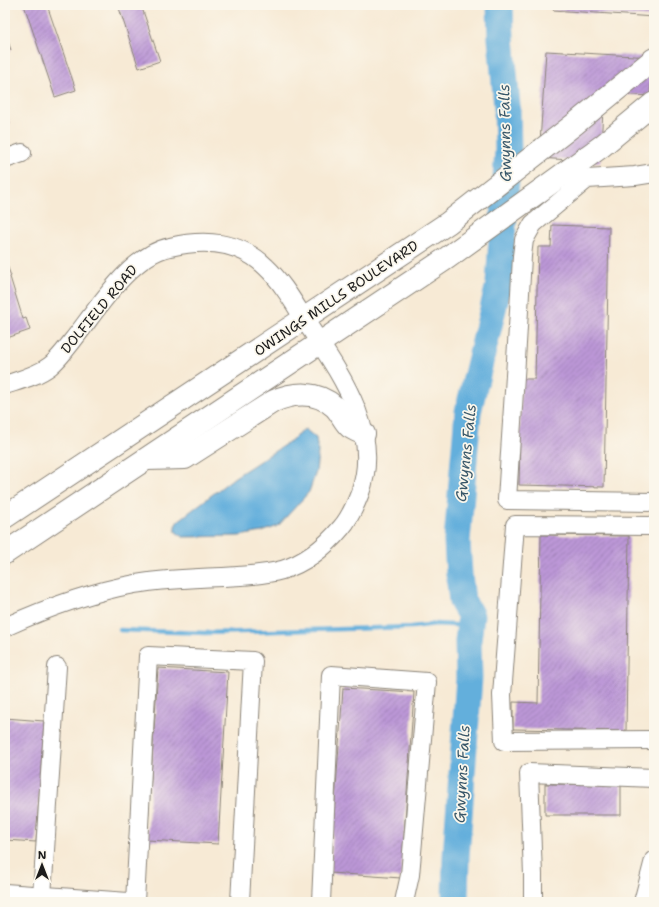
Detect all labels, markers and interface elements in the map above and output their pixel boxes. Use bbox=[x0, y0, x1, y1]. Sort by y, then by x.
water label: Gwynns Falls bbox=[494, 84, 516, 182]
street label: OWINGS MILLS BOULEVARD bbox=[250, 236, 422, 360]
street label: DOLFIELD ROAD bbox=[57, 261, 141, 357]
water label: Gwynns Falls bbox=[451, 403, 481, 503]
water label: Gwynns Falls bbox=[449, 725, 475, 823]
north arrow bbox=[22, 845, 62, 885]
text: N bbox=[38, 848, 47, 863]

